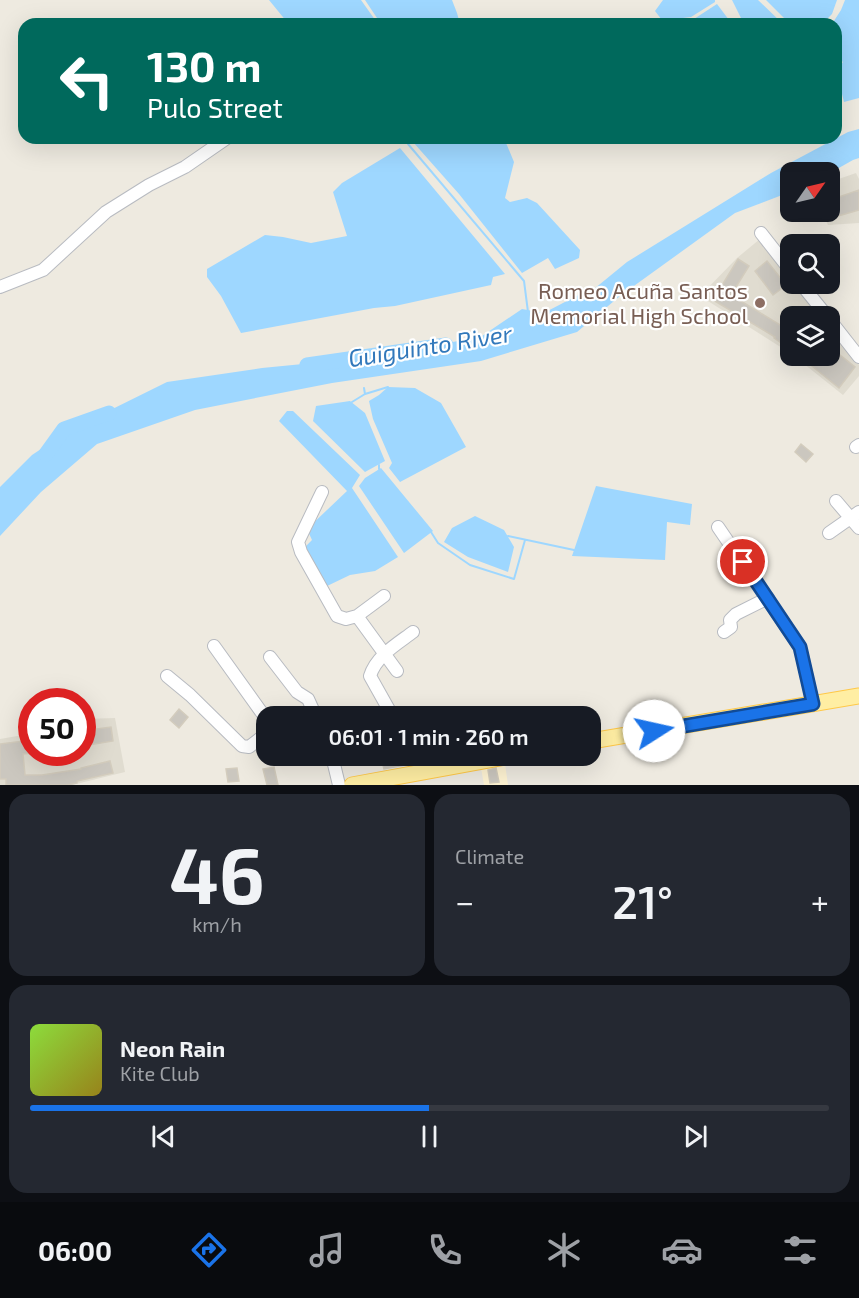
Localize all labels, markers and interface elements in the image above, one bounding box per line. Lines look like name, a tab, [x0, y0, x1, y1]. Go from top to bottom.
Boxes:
text: 130 m	[147, 40, 262, 90]
icon: left	[48, 42, 126, 120]
text: Pulo Street	[147, 91, 283, 123]
north arrow	[780, 162, 840, 222]
map controls	[780, 162, 840, 366]
button: search	[780, 234, 840, 294]
place label: Romeo Acuña Santos Memorial High School	[530, 277, 748, 328]
marker: Romeo Acuña Santos Memorial High School	[753, 296, 767, 310]
button: layers	[780, 306, 840, 366]
water label: Guiguinto River	[346, 318, 514, 372]
pin	[717, 536, 768, 587]
icon: arrive	[726, 545, 759, 578]
speed limit sign: 50	[18, 688, 96, 766]
position arrow	[622, 699, 686, 763]
text: 06:01 · 1 min · 260 m	[328, 723, 529, 749]
text: 46	[169, 826, 265, 920]
text: Climate	[455, 844, 524, 868]
text: 21°	[612, 874, 673, 928]
text: −	[455, 881, 474, 921]
text: +	[811, 881, 829, 921]
text: km/h	[192, 912, 242, 936]
text: Neon Rain	[120, 1035, 225, 1061]
text: Kite Club	[120, 1061, 200, 1085]
icon: previous	[147, 1120, 180, 1153]
icon: pause	[413, 1120, 446, 1153]
icon: next	[679, 1120, 712, 1153]
icon: directions	[188, 1229, 230, 1271]
icon: music	[306, 1229, 348, 1271]
icon: phone	[424, 1229, 466, 1271]
icon: climate	[543, 1229, 585, 1271]
icon: car	[661, 1229, 703, 1271]
icon: filters	[779, 1229, 821, 1271]
text: 06:00	[38, 1234, 112, 1266]

